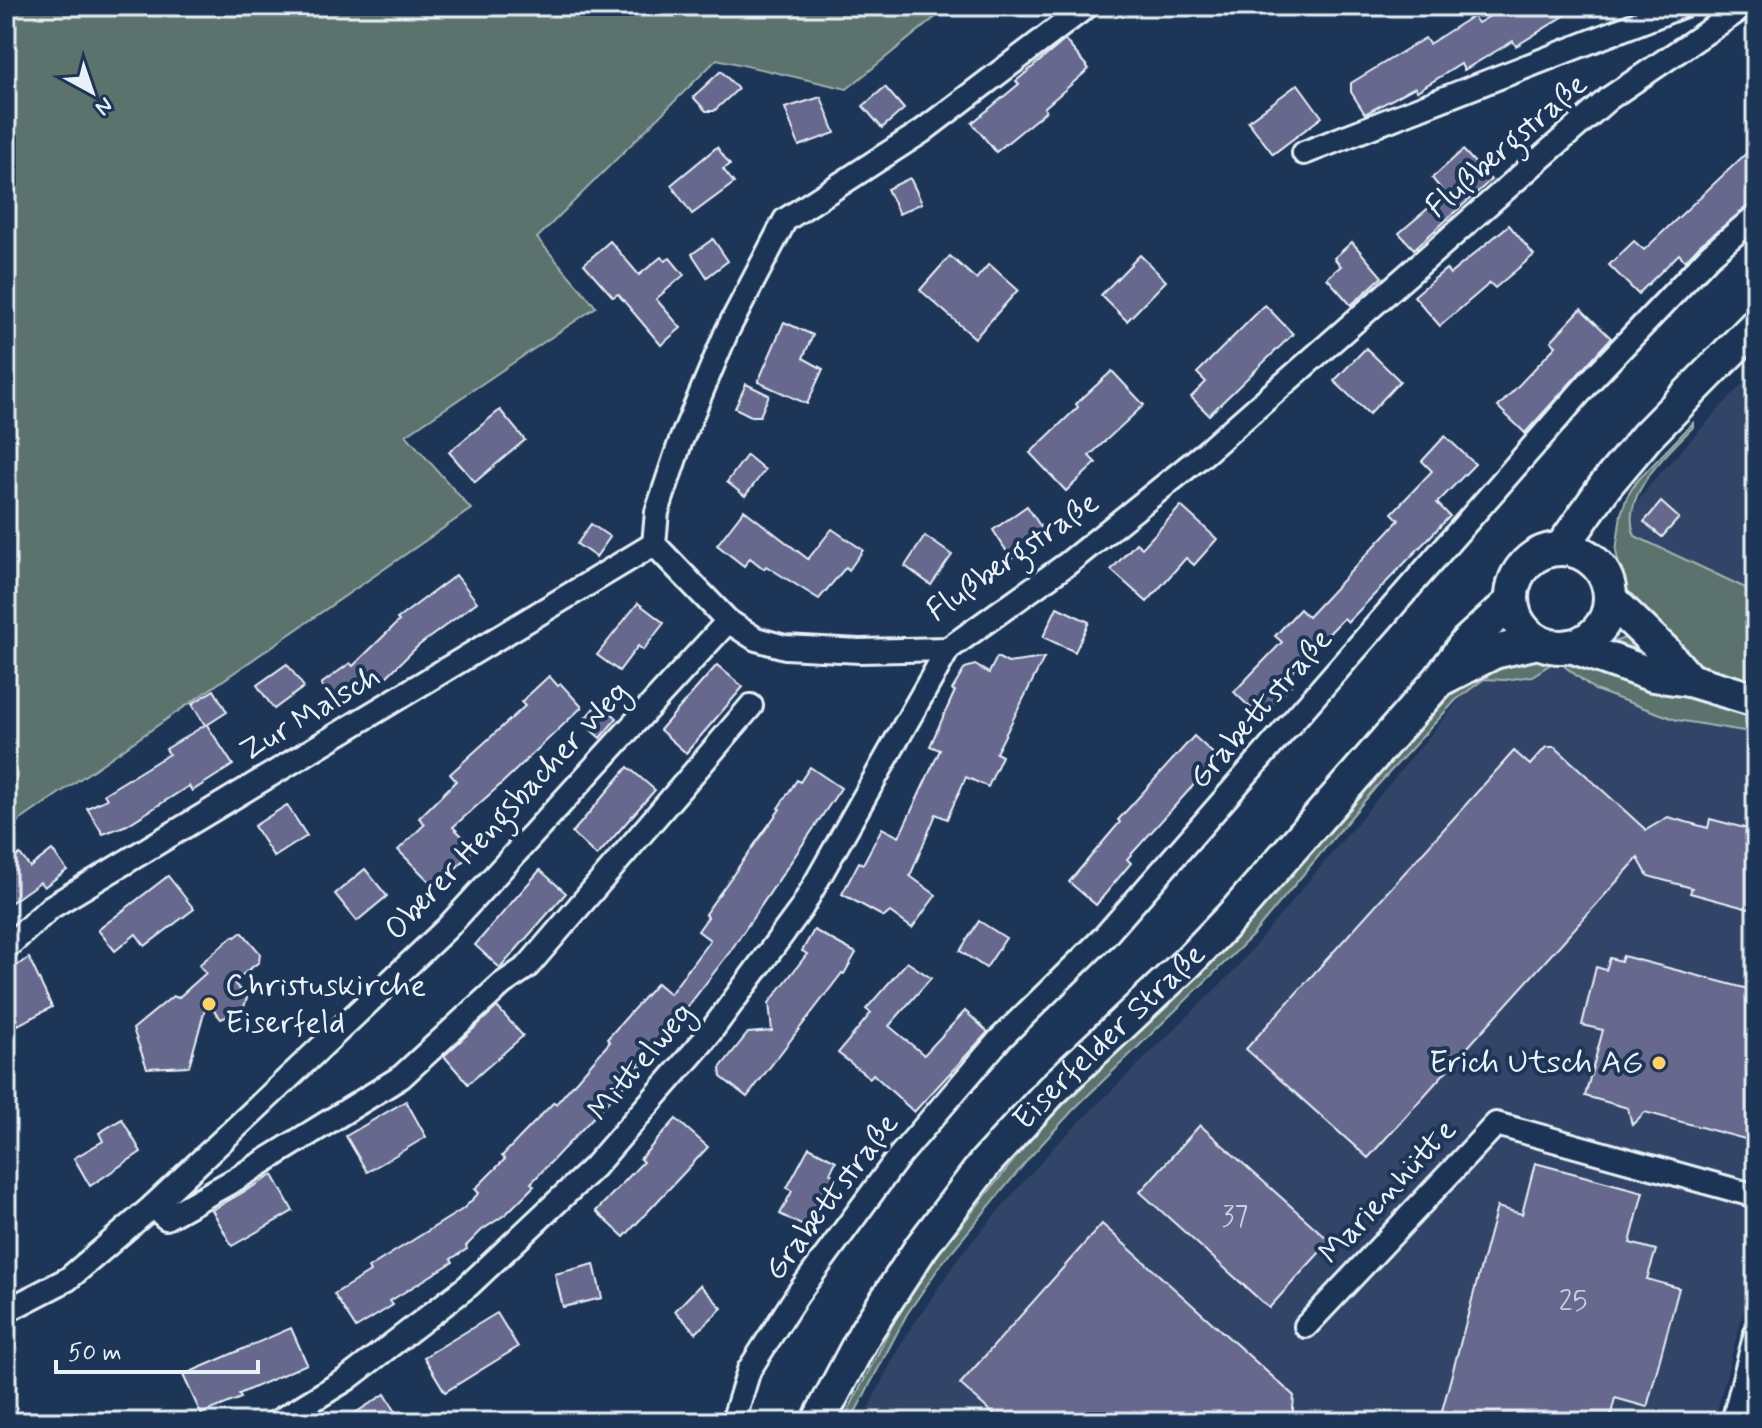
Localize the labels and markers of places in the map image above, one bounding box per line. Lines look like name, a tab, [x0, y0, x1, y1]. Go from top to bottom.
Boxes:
place label: Christuskirche Eiserfeld	[225, 965, 426, 1044]
marker: Christuskirche Eiserfeld	[200, 995, 218, 1013]
place label: Erich Utsch AG	[1429, 1042, 1643, 1084]
marker: Erich Utsch AG	[1650, 1054, 1668, 1072]

